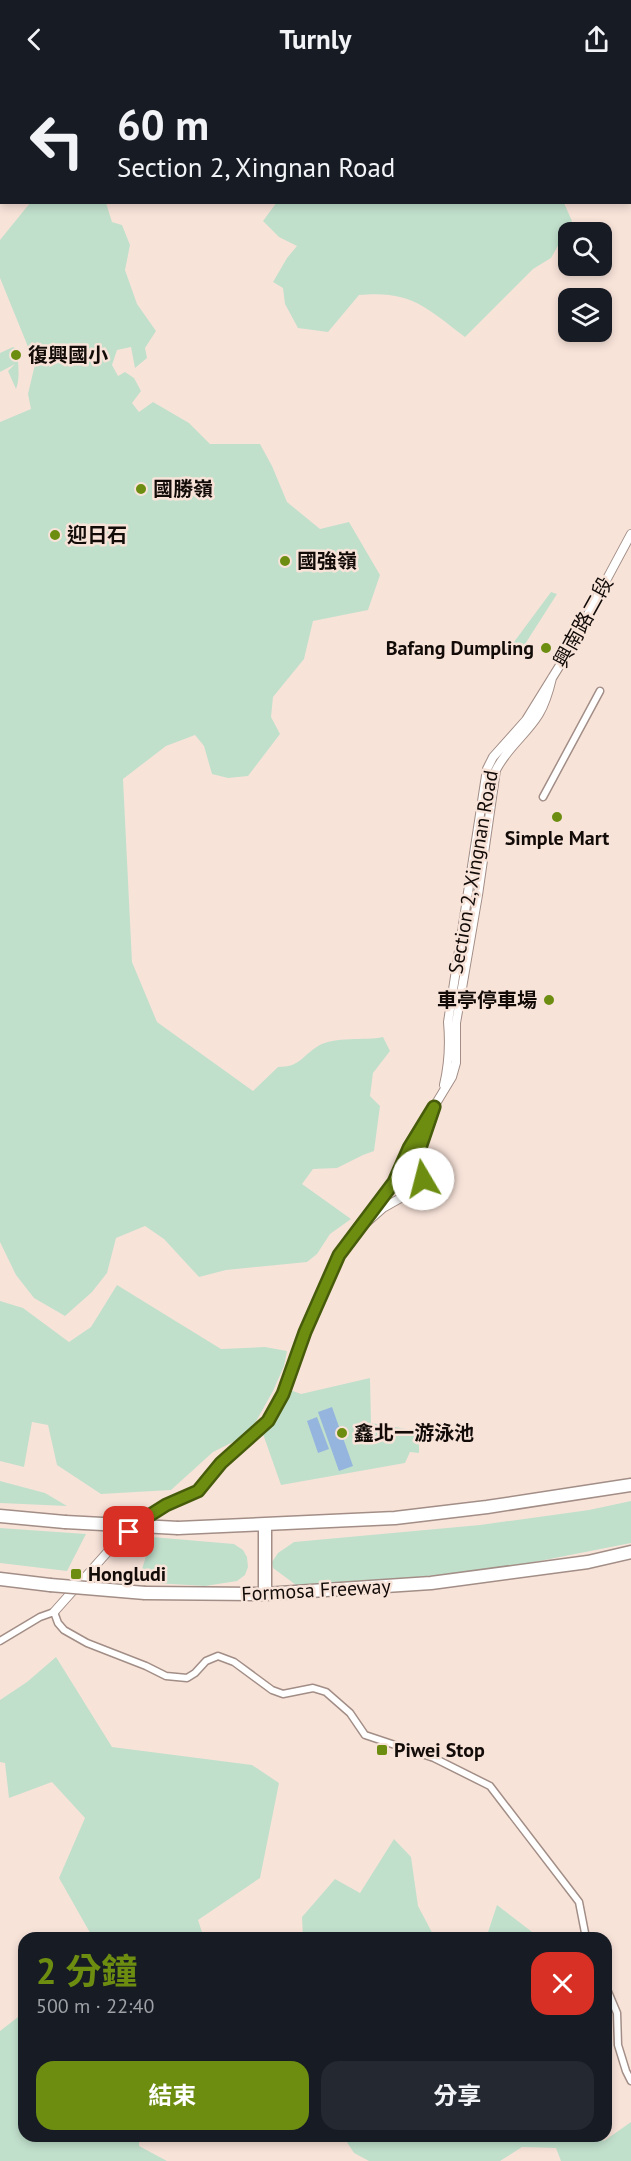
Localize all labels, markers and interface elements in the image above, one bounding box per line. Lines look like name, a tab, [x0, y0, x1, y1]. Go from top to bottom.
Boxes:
text: Turnly	[279, 22, 352, 56]
icon: back	[18, 23, 51, 56]
icon: share	[580, 23, 613, 56]
text: 60 m	[117, 97, 209, 152]
icon: left	[18, 102, 96, 180]
text: Section 2, Xingnan Road	[117, 150, 395, 184]
map controls	[558, 222, 612, 342]
button: search	[558, 222, 612, 276]
button: layers	[558, 288, 612, 342]
place label: 復興國小	[28, 342, 108, 368]
marker: 復興國小	[9, 348, 23, 362]
place label: 國勝嶺	[153, 476, 213, 502]
marker: 國勝嶺	[134, 482, 148, 496]
place label: 迎日石	[67, 522, 127, 548]
marker: 迎日石	[48, 528, 62, 542]
place label: 國強嶺	[297, 548, 357, 574]
marker: 國強嶺	[278, 554, 292, 568]
street label: 興南路二段	[547, 572, 619, 672]
place label: Bafang Dumpling	[386, 635, 534, 661]
marker: Bafang Dumpling	[539, 641, 553, 655]
street label: Section 2, Xingnan Road	[442, 768, 504, 976]
marker: Simple Mart	[550, 810, 564, 824]
place label: Simple Mart	[505, 825, 609, 851]
place label: 車亭停車場	[437, 987, 537, 1013]
marker: 車亭停車場	[542, 993, 556, 1007]
position arrow	[391, 1147, 455, 1211]
place label: 鑫北一游泳池	[354, 1420, 474, 1446]
marker: 鑫北一游泳池	[335, 1426, 349, 1440]
pin	[103, 1506, 154, 1557]
icon: arrive	[112, 1515, 145, 1548]
place label: Hongludi	[88, 1561, 166, 1587]
marker: Hongludi	[69, 1567, 83, 1581]
street label: Formosa Freeway	[241, 1573, 392, 1607]
place label: Piwei Stop	[394, 1737, 485, 1763]
marker: Piwei Stop	[375, 1743, 389, 1757]
text: 2 分鐘	[36, 1947, 138, 1994]
button: close	[531, 1952, 594, 2015]
text: 500 m · 22:40	[36, 1993, 154, 2019]
button: 結束	[36, 2061, 309, 2130]
button: 分享	[321, 2061, 594, 2130]

